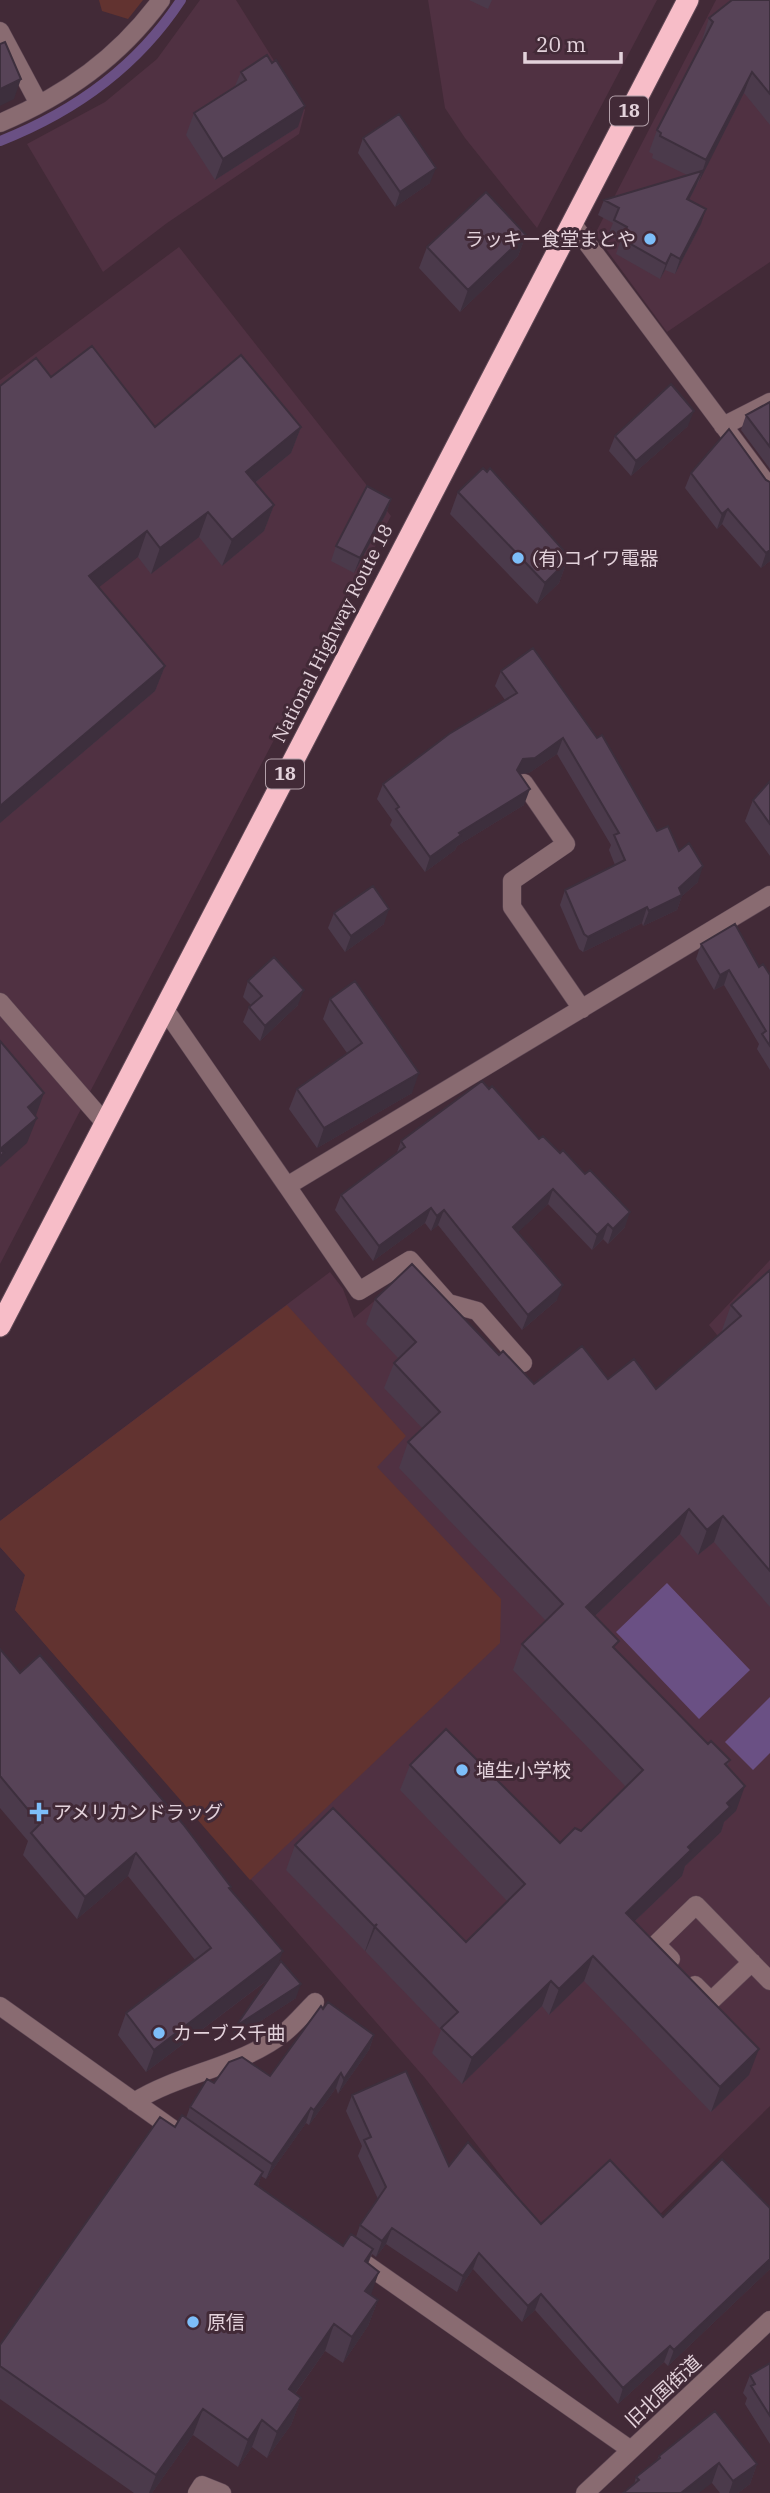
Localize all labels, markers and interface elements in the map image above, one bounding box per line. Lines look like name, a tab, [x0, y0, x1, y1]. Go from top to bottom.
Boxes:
scale bar	[525, 21, 621, 65]
text: 20 m	[536, 30, 586, 58]
road number: 18	[610, 96, 648, 126]
place label: ラッキー食堂まとや	[465, 227, 636, 251]
marker: ラッキー食堂まとや	[642, 231, 658, 247]
street label: National Highway Route 18	[266, 520, 398, 746]
place label: (有)コイワ電器	[532, 546, 659, 570]
marker: (有)コイワ電器	[510, 550, 526, 566]
road number: 18	[266, 760, 304, 788]
place label: 埴生小学校	[476, 1758, 571, 1782]
marker: 埴生小学校	[454, 1762, 470, 1778]
place label: アメリカンドラッグ	[53, 1800, 223, 1824]
marker: アメリカンドラッグ	[31, 1804, 47, 1820]
place label: カーブス千曲	[173, 2021, 286, 2045]
marker: カーブス千曲	[151, 2025, 167, 2041]
place label: 原信	[207, 2310, 245, 2334]
marker: 原信	[185, 2314, 201, 2330]
street label: 旧北国街道	[620, 2350, 706, 2432]

